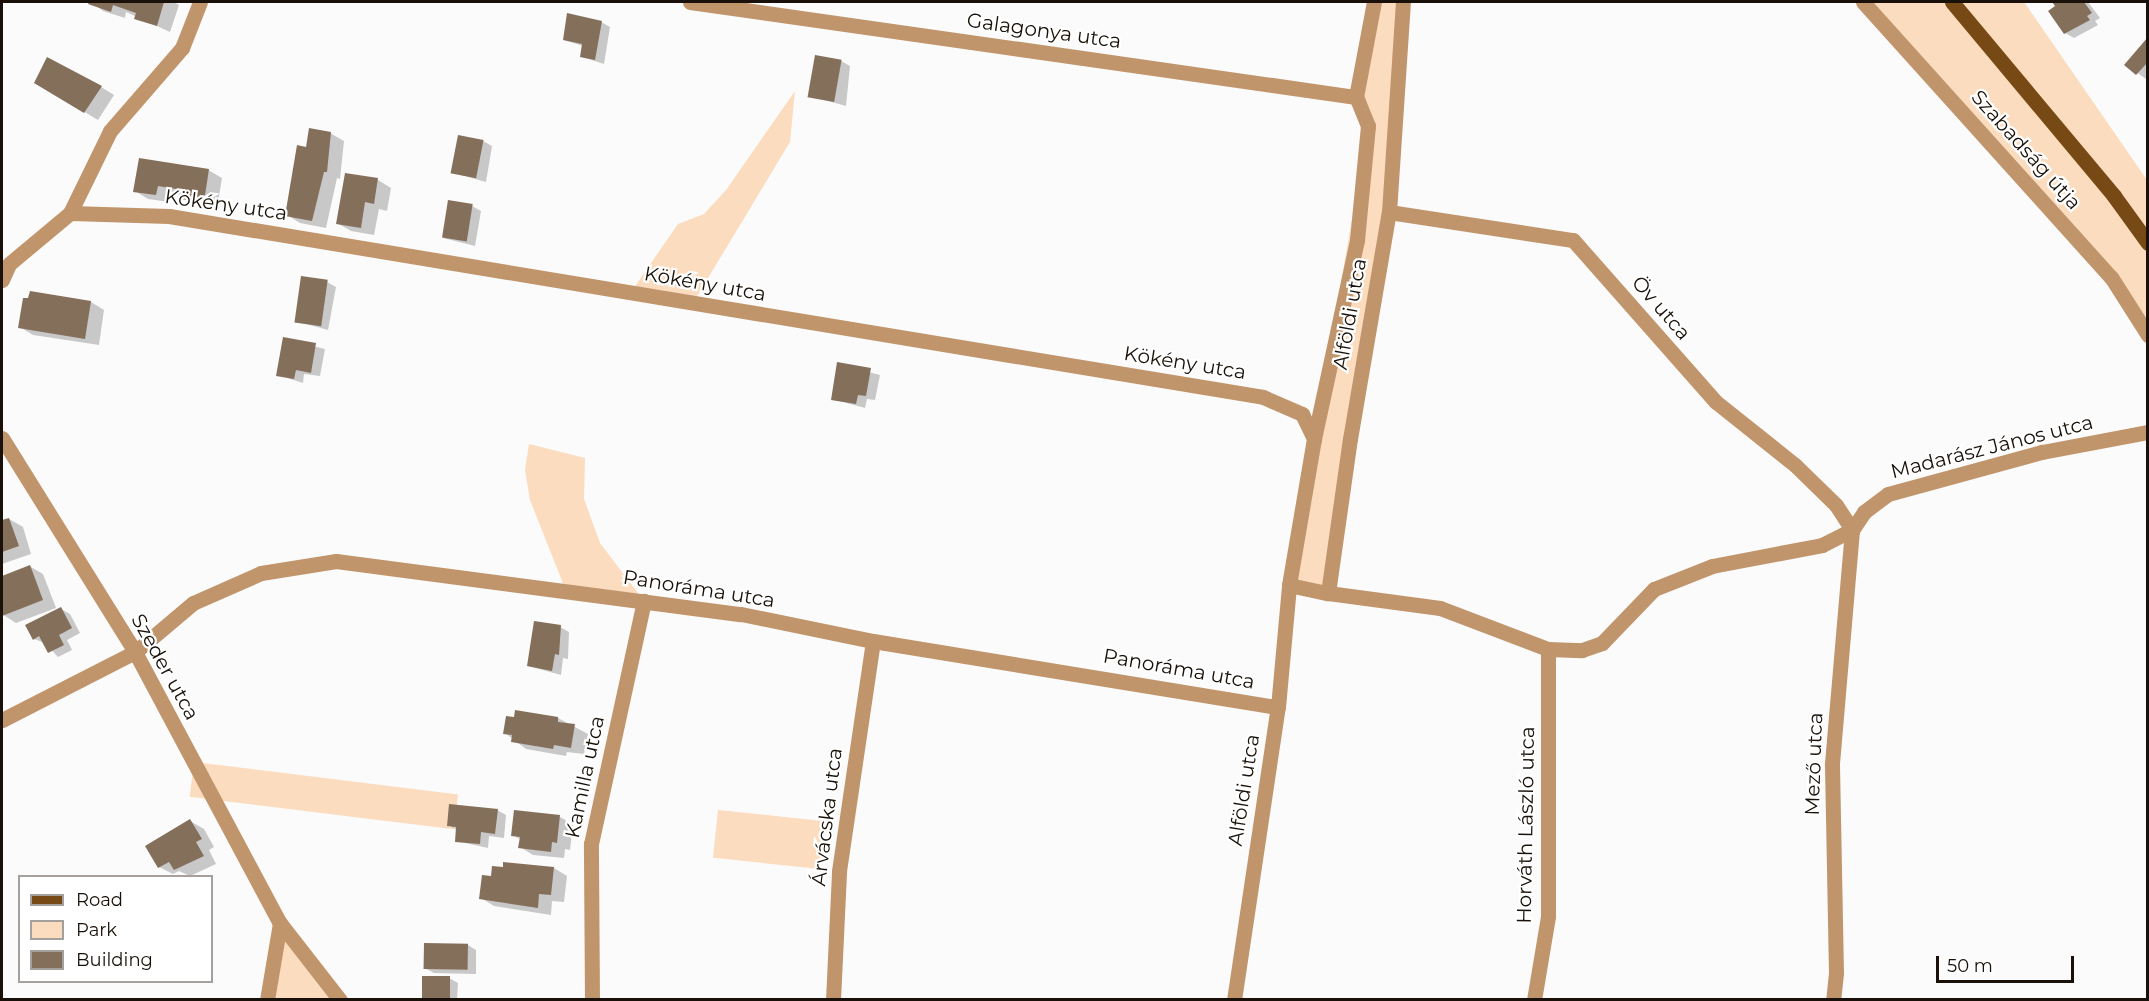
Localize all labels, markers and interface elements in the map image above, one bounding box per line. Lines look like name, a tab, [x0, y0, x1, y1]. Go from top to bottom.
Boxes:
street label: Galagonya utca	[965, 8, 1123, 54]
street label: Szabadság útja	[1966, 85, 2086, 215]
street label: Kökény utca	[163, 185, 289, 225]
street label: Alföldi utca	[1328, 256, 1372, 372]
street label: Kökény utca	[642, 261, 768, 307]
street label: Öv utca	[1627, 271, 1695, 345]
street label: Kökény utca	[1122, 341, 1248, 385]
street label: Madarász János utca	[1888, 410, 2096, 484]
street label: Panoráma utca	[621, 565, 777, 613]
street label: Szeder utca	[126, 610, 204, 724]
street label: Panoráma utca	[1101, 644, 1257, 694]
street label: Mező utca	[1800, 712, 1828, 816]
street label: Kamilla utca	[560, 714, 610, 840]
street label: Horváth László utca	[1512, 726, 1540, 924]
street label: Alföldi utca	[1223, 732, 1265, 848]
street label: Árvácska utca	[807, 747, 847, 887]
legend	[18, 875, 213, 983]
text: Road	[76, 889, 123, 911]
text: Park	[76, 919, 117, 941]
scale bar	[1939, 944, 2077, 982]
text: Building	[76, 949, 153, 971]
text: 50 m	[1947, 955, 1993, 977]

